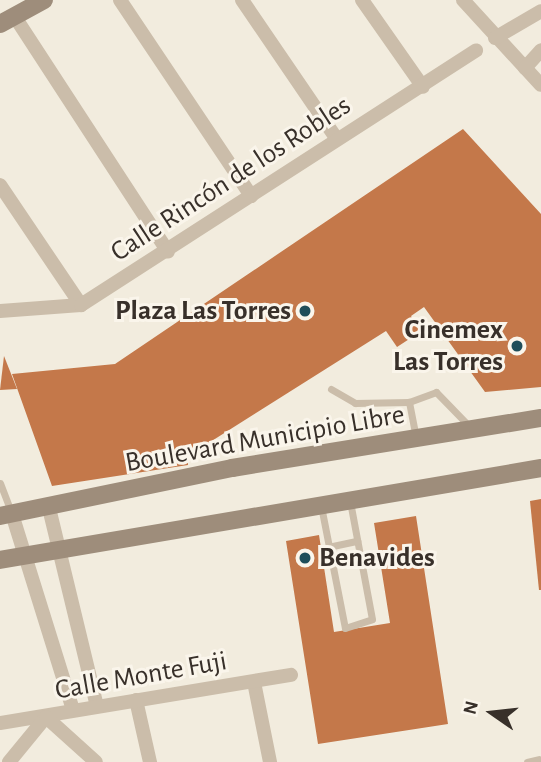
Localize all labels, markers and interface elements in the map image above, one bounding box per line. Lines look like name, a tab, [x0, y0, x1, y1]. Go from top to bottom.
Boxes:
street label: Calle Rincón de los Robles	[105, 89, 357, 269]
place label: Plaza Las Torres	[115, 294, 291, 328]
marker: Plaza Las Torres	[297, 303, 313, 319]
place label: Cinemex Las Torres	[393, 313, 503, 379]
marker: Cinemex Las Torres	[509, 338, 525, 354]
street label: Boulevard Municipio Libre	[123, 398, 407, 480]
place label: Benavides	[319, 541, 435, 575]
marker: Benavides	[297, 550, 313, 566]
street label: Calle Monte Fuji	[53, 644, 229, 708]
north arrow	[457, 678, 527, 748]
text: N	[460, 699, 482, 717]

